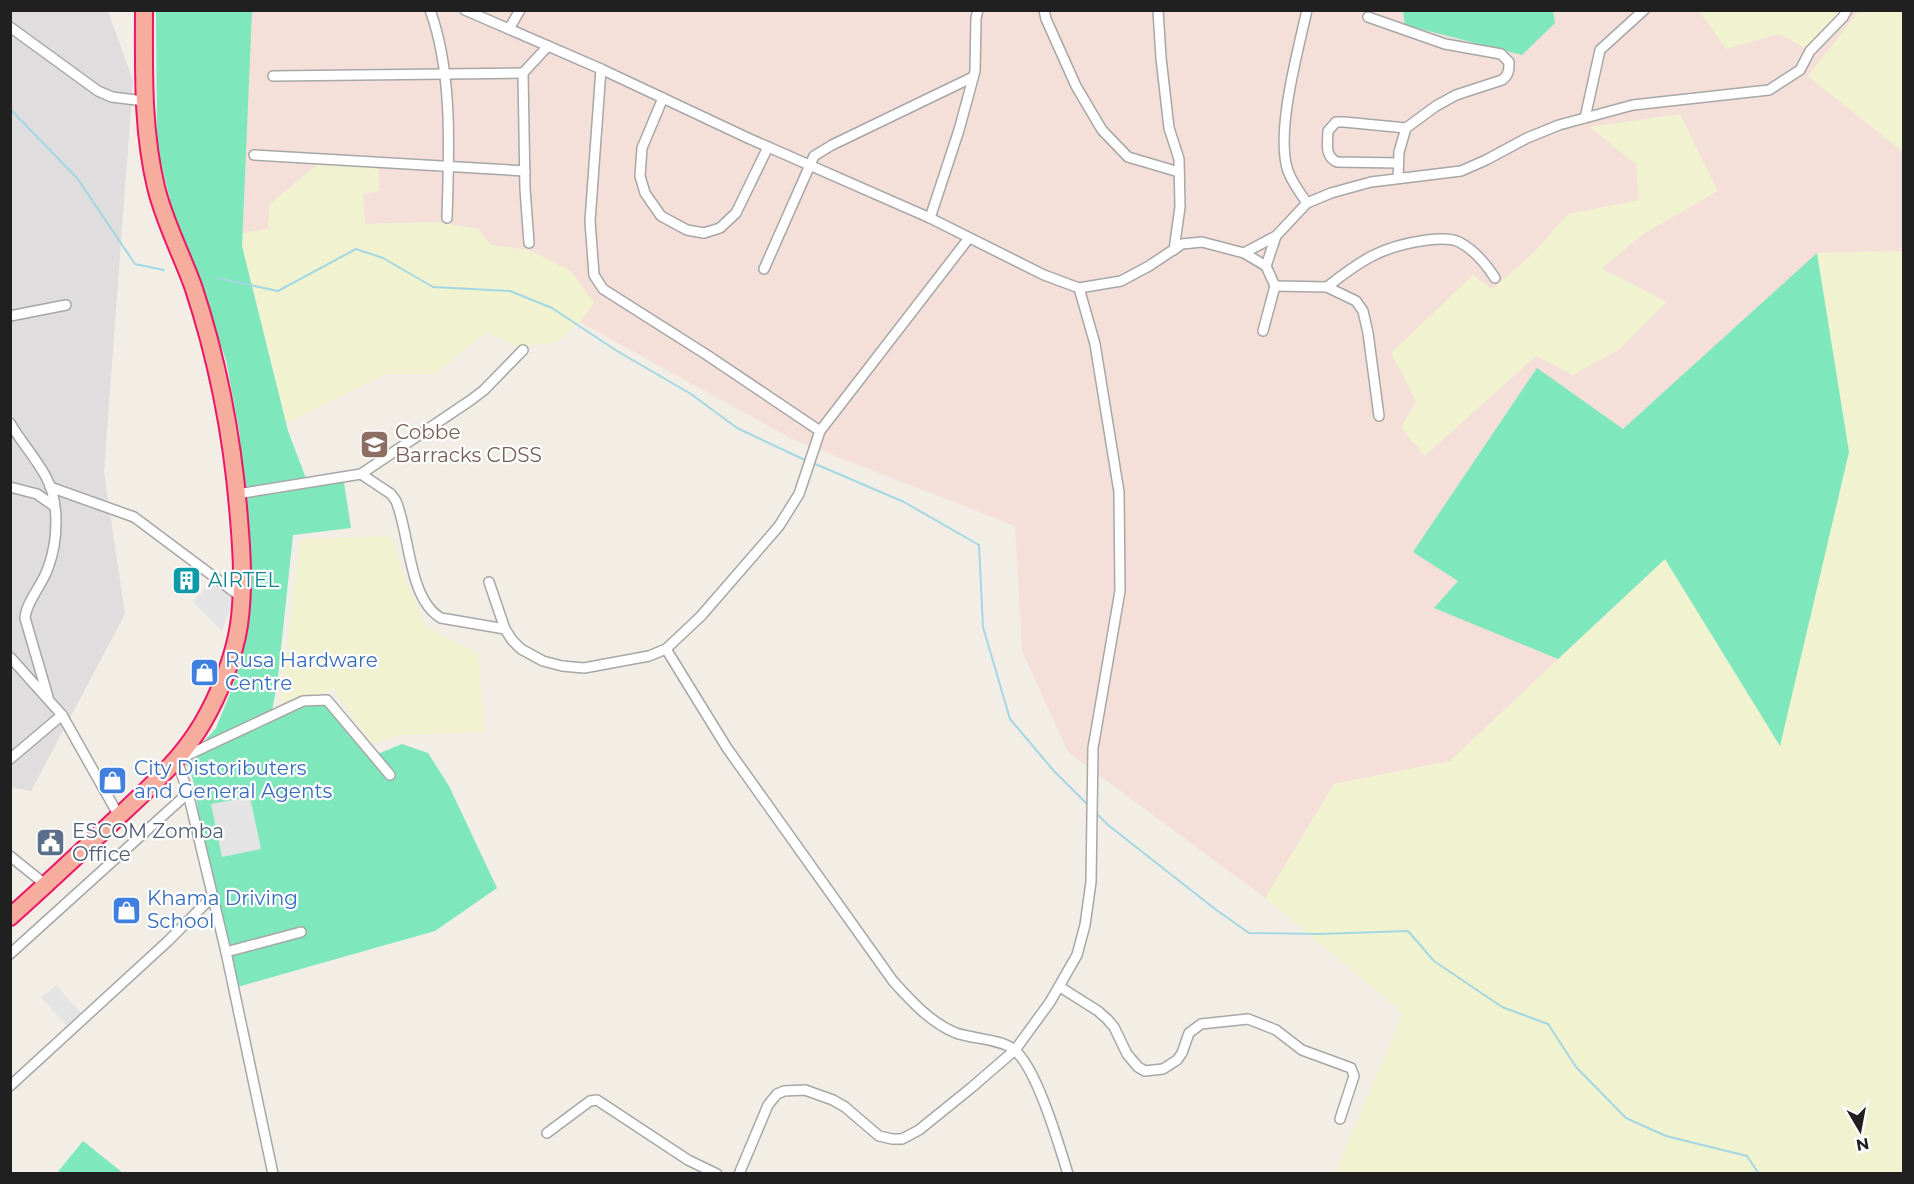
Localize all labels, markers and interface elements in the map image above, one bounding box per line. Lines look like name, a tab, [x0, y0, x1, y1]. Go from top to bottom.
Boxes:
place label: Cobbe Barracks CDSS	[395, 420, 542, 467]
school or university icon: Cobbe Barracks CDSS	[358, 428, 390, 460]
building icon: AIRTEL	[171, 564, 203, 596]
place label: AIRTEL	[208, 568, 279, 592]
place label: Rusa Hardware Centre	[225, 648, 378, 695]
shop icon: Rusa Hardware Centre	[188, 656, 220, 688]
place label: City Distoributers and General Agents	[134, 756, 333, 803]
shop icon: City Distoributers and General Agents	[97, 764, 129, 796]
place label: ESCOM Zomba Office	[72, 819, 224, 866]
public building icon: ESCOM Zomba Office	[35, 826, 67, 858]
place label: Khama Driving School	[147, 886, 298, 933]
shop icon: Khama Driving School	[110, 894, 142, 926]
north arrow	[1830, 1100, 1890, 1160]
text: N	[1854, 1134, 1871, 1155]

